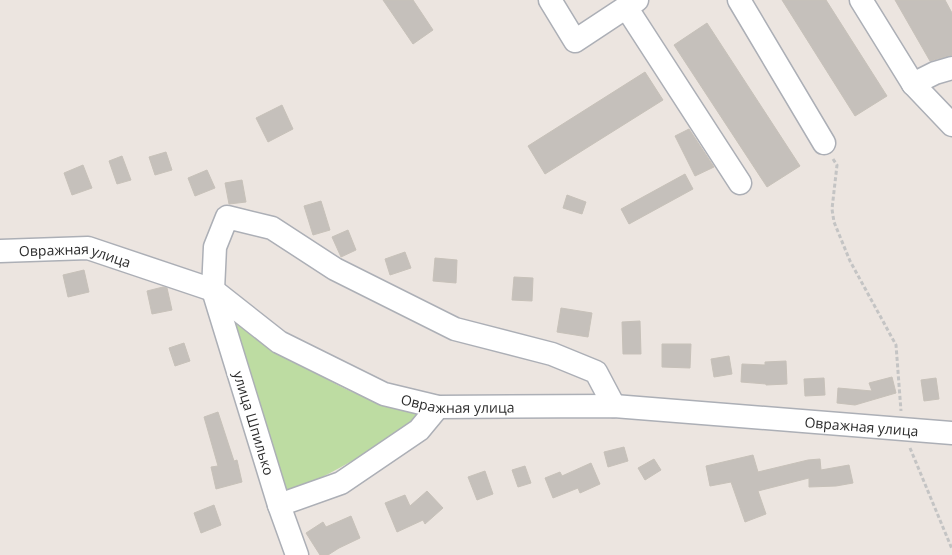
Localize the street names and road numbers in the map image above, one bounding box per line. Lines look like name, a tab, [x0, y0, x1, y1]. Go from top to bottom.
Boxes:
street label: Овражная улица	[19, 238, 134, 271]
street label: улица Шпилько	[229, 369, 279, 477]
street label: Овражная улица	[399, 389, 514, 417]
street label: Овражная улица	[804, 412, 919, 440]

